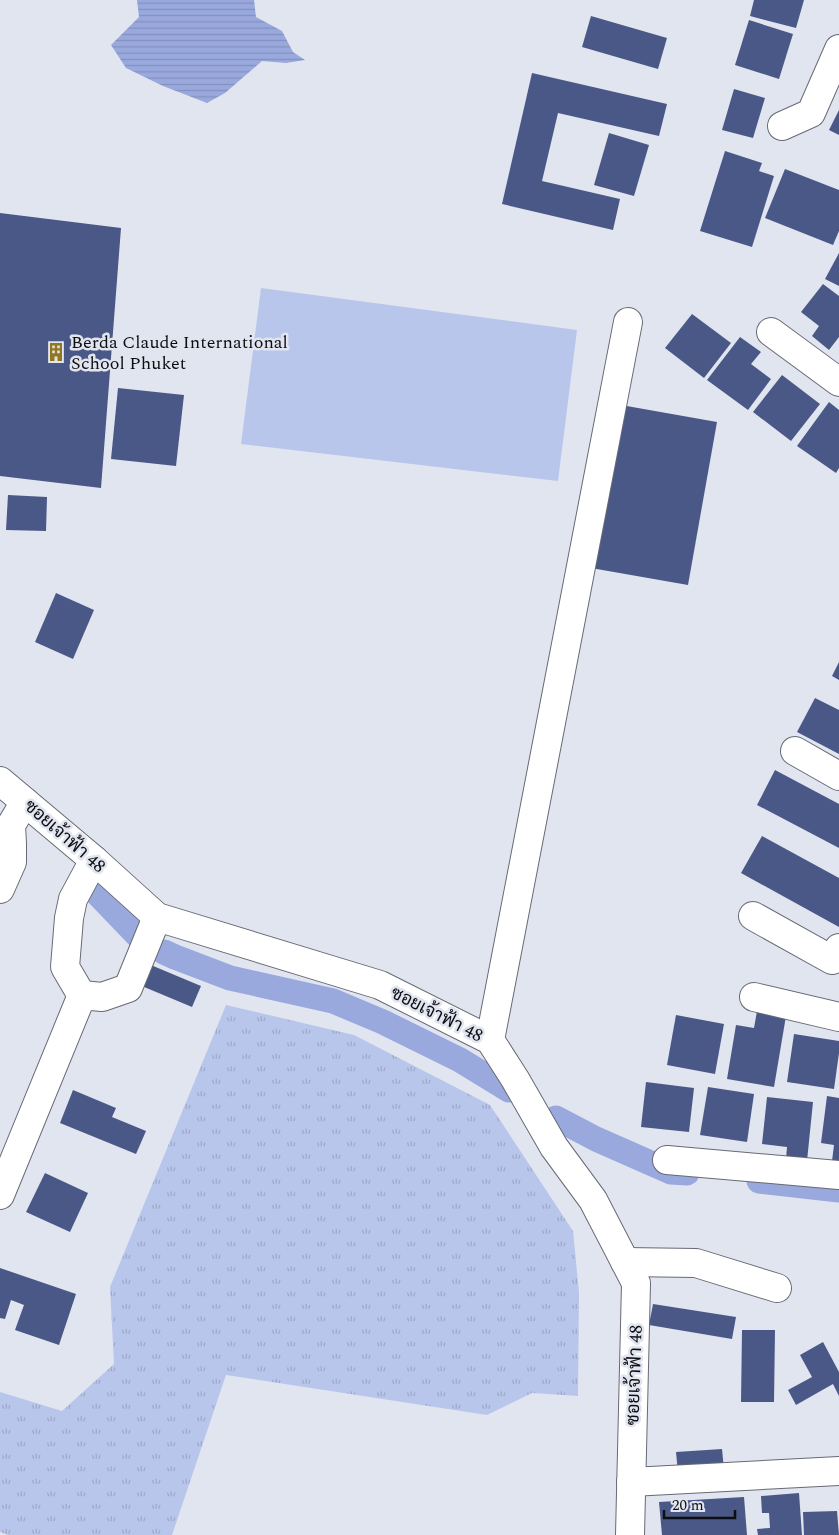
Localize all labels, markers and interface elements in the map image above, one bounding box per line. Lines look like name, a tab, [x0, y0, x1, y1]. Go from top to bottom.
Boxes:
place label: Berda Claude International School Phuket	[71, 329, 288, 377]
building icon: Berda Claude International School Phuket	[45, 341, 67, 363]
street label: ซอยเจ้าฟ้า 48	[18, 793, 111, 880]
street label: ซอยเจ้าฟ้า 48	[386, 980, 488, 1049]
street label: ซอยเจ้าฟ้า 48	[619, 1324, 650, 1426]
scale bar	[664, 1488, 735, 1520]
text: 20 m	[672, 1494, 704, 1517]

